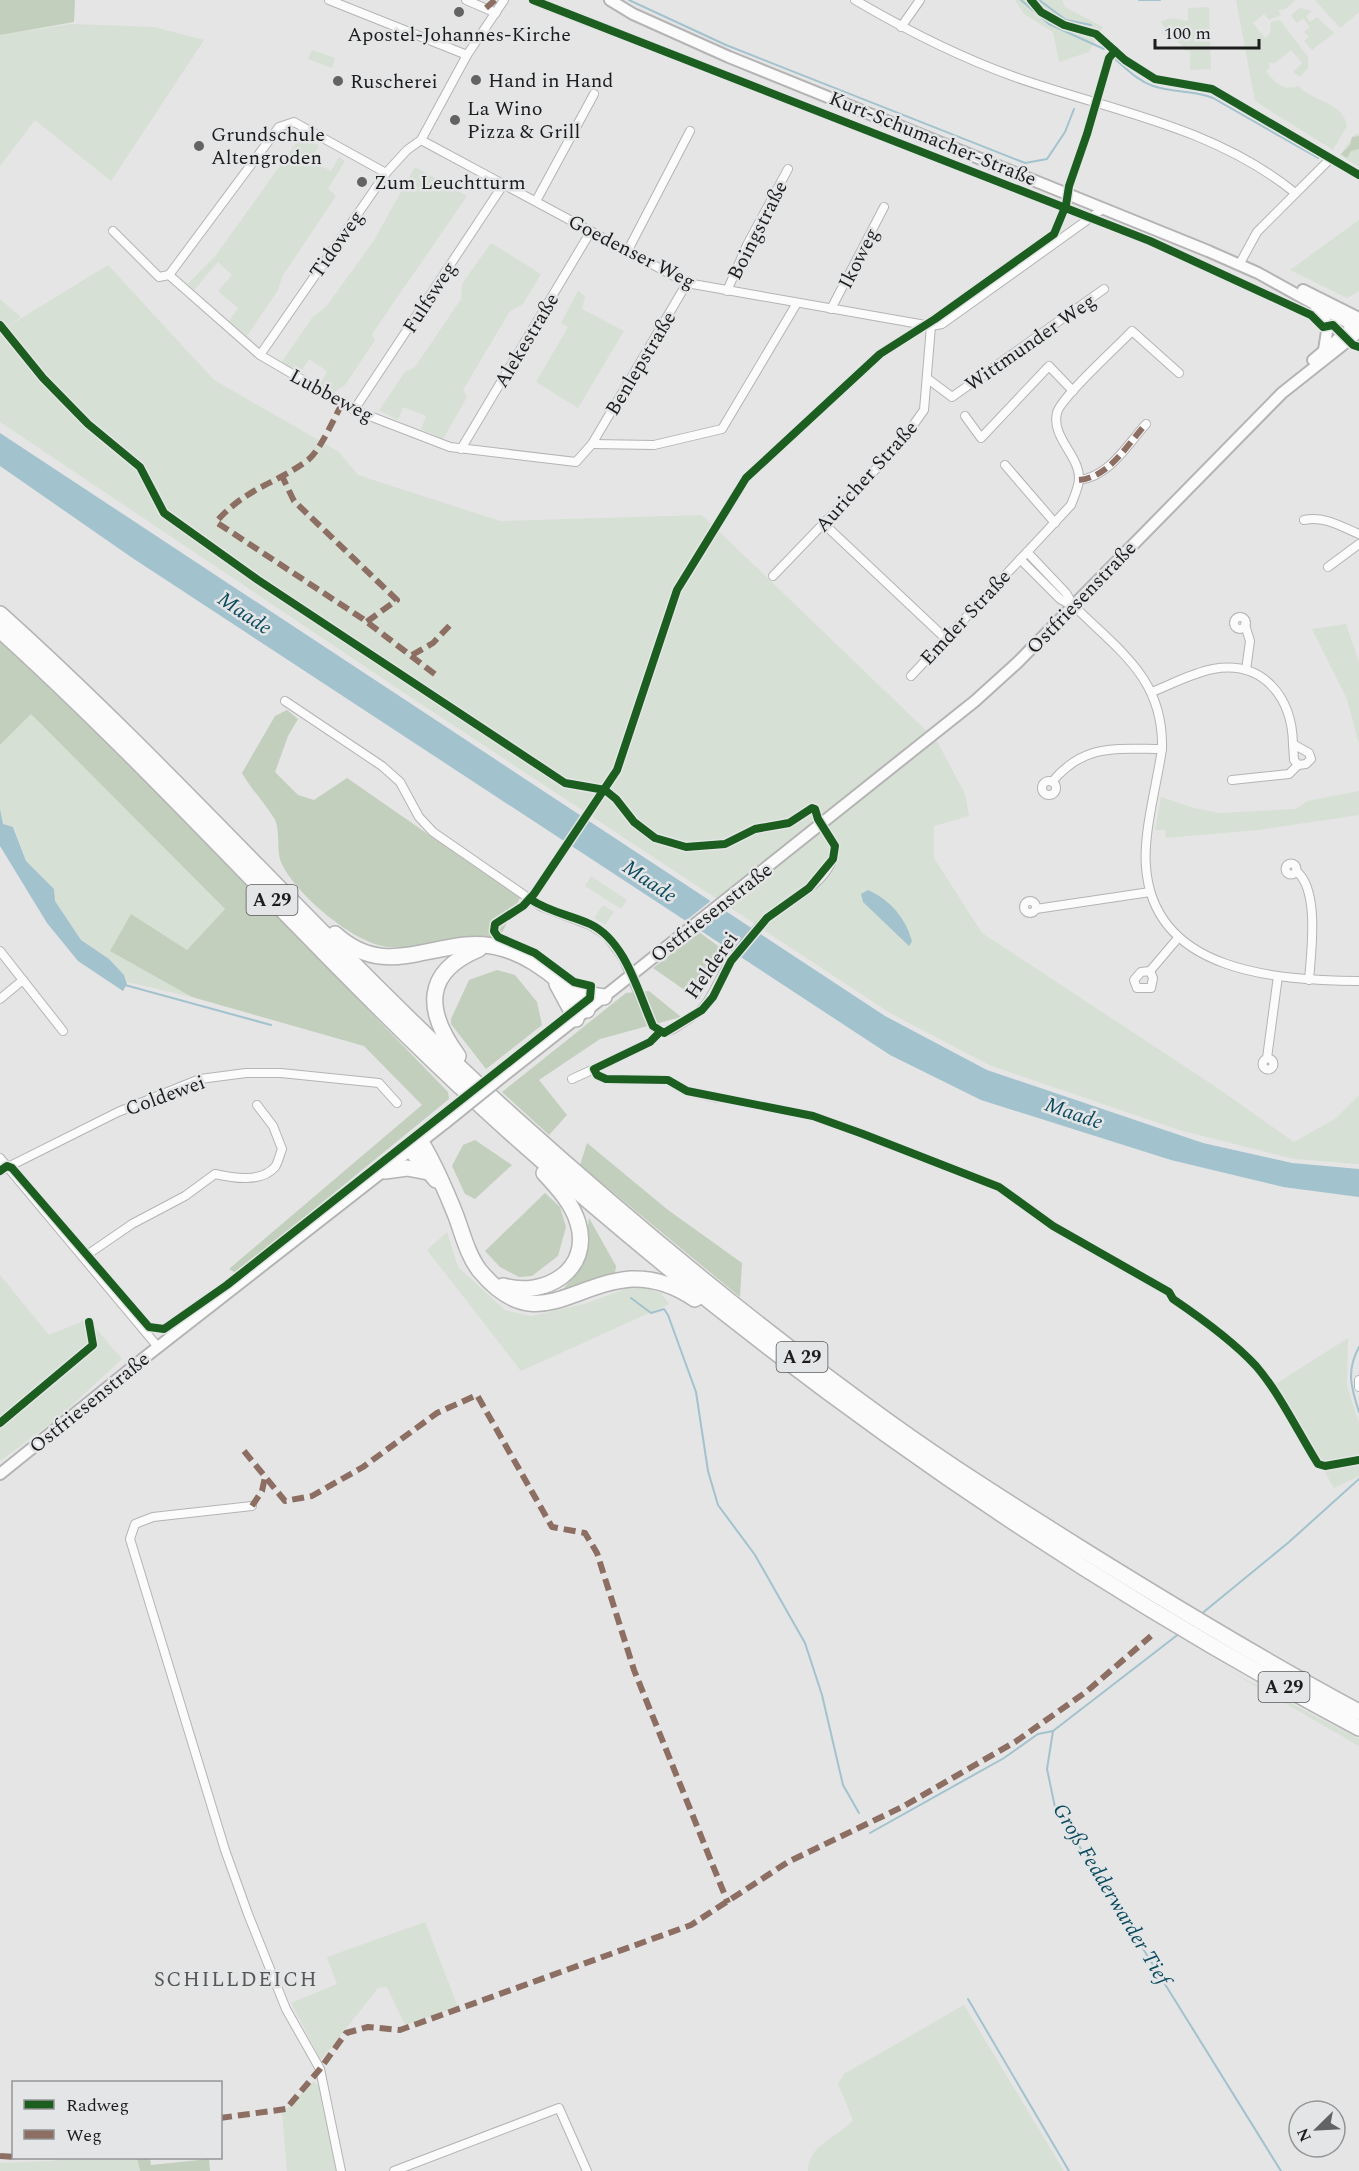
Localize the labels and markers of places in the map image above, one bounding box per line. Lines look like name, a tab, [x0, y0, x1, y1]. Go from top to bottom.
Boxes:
marker: Apostel-Johannes-Kirche	[452, 5, 466, 19]
place label: Apostel-Johannes-Kirche	[347, 20, 571, 50]
place label: Hand in Hand	[488, 66, 614, 96]
place label: Ruscherei	[350, 67, 438, 97]
marker: Hand in Hand	[469, 73, 483, 87]
marker: Ruscherei	[331, 74, 345, 88]
place label: La Wino Pizza & Grill	[467, 94, 580, 147]
marker: La Wino Pizza & Grill	[448, 113, 462, 127]
place label: Grundschule Altengroden	[211, 120, 325, 173]
marker: Grundschule Altengroden	[192, 139, 206, 153]
place label: Zum Leuchtturm	[374, 168, 526, 198]
marker: Zum Leuchtturm	[355, 175, 369, 189]

